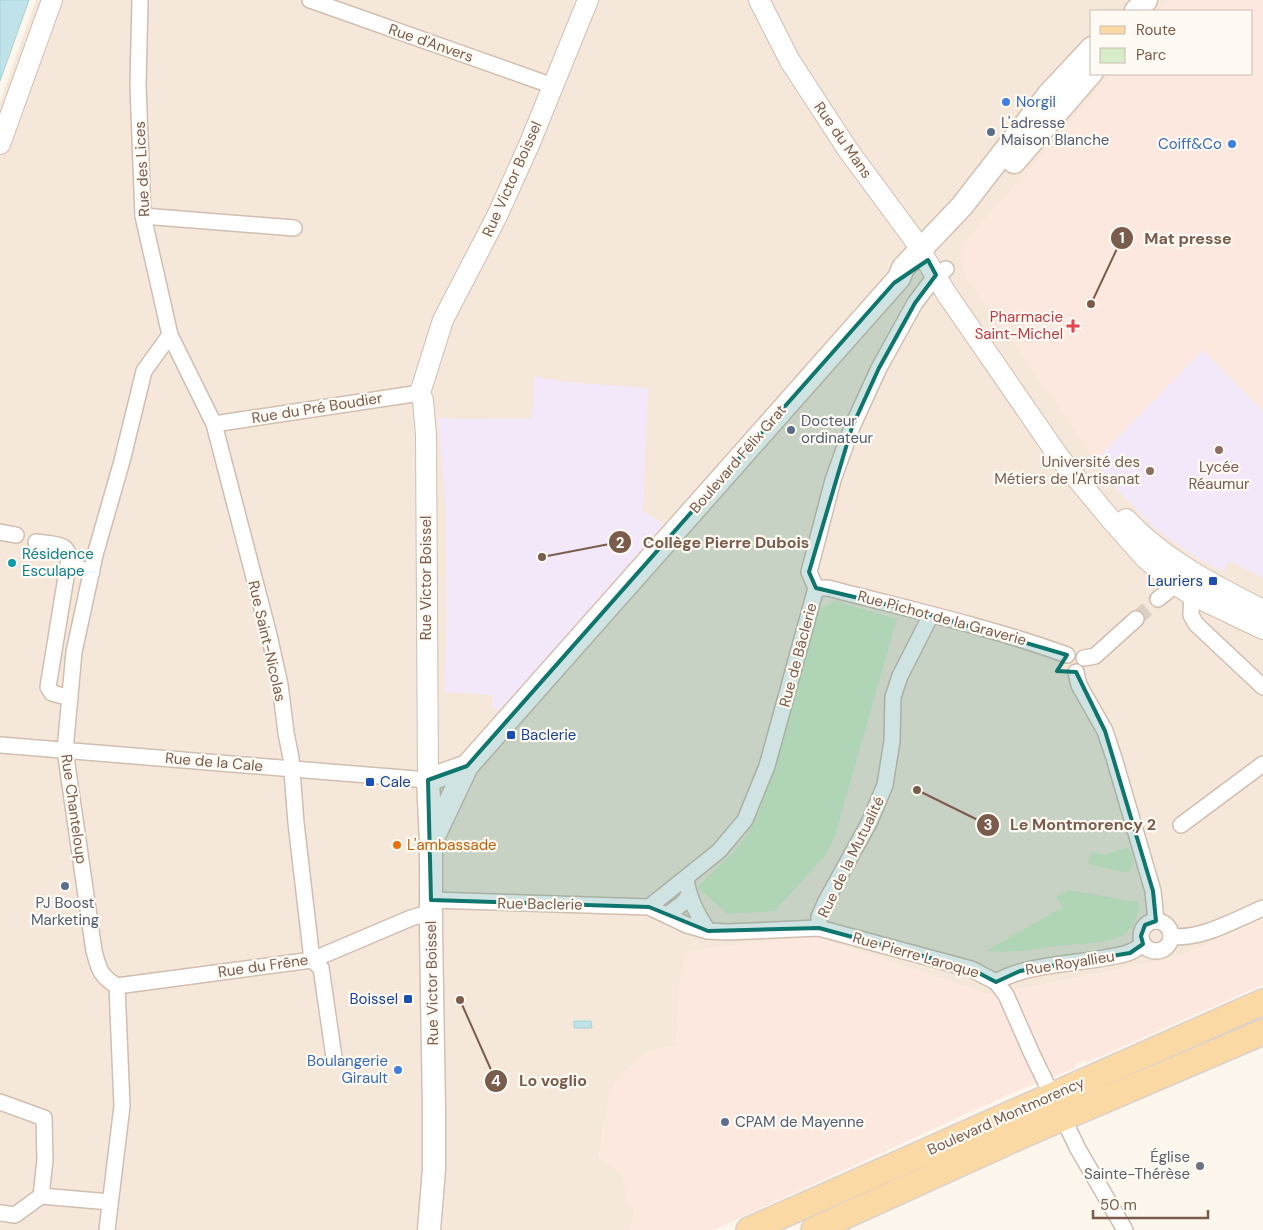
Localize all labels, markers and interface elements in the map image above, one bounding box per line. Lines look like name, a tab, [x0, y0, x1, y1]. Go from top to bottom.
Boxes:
legend	[1090, 10, 1253, 75]
street label: Rue d'Anvers	[386, 19, 476, 67]
text: Route	[1136, 20, 1176, 40]
text: Parc	[1136, 45, 1166, 65]
place label: Norgil	[1016, 92, 1056, 112]
marker: Norgil	[1000, 96, 1012, 108]
street label: Rue du Mans	[809, 98, 877, 182]
place label: L'adresse Maison Blanche	[1001, 113, 1109, 150]
street label: Rue Victor Boissel	[478, 118, 546, 240]
street label: Rue des Lices	[130, 121, 154, 217]
marker: L'adresse Maison Blanche	[985, 126, 997, 138]
place label: Coiff&Co	[1158, 134, 1222, 154]
marker: Coiff&Co	[1226, 138, 1238, 150]
callout: Mat presse	[1109, 223, 1242, 254]
text: 1	[1119, 228, 1125, 248]
text: Mat presse	[1144, 228, 1232, 249]
place label: Pharmacie Saint-Michel	[975, 307, 1063, 344]
marker: Pharmacie Saint-Michel	[1067, 320, 1079, 332]
street label: Rue du Pré Boudier	[250, 388, 384, 428]
street label: Boulevard Félix Grat	[685, 400, 791, 518]
place label: Docteur ordinateur	[801, 411, 874, 448]
marker: Docteur ordinateur	[785, 424, 797, 436]
marker: Lycée Réaumur	[1213, 444, 1225, 456]
place label: Université des Métiers de l'Artisanat	[994, 452, 1140, 489]
place label: Lycée Réaumur	[1188, 457, 1250, 494]
marker: Université des Métiers de l'Artisanat	[1144, 465, 1156, 477]
street label: Rue Victor Boissel	[416, 516, 436, 640]
callout: Collège Pierre Dubois	[607, 527, 819, 558]
text: Collège Pierre Dubois	[643, 532, 809, 553]
text: 2	[616, 533, 625, 553]
place label: Résidence Esculape	[22, 544, 94, 581]
marker: Résidence Esculape	[6, 557, 18, 569]
place label: Lauriers	[1148, 571, 1203, 591]
marker: Lauriers	[1207, 575, 1219, 587]
street label: Rue Saint-Nicolas	[243, 579, 291, 703]
street label: Rue Pichot de la Graverie	[855, 586, 1029, 650]
street label: Rue de Bâclerie	[774, 601, 822, 709]
place label: Baclerie	[521, 725, 576, 745]
marker: Baclerie	[505, 729, 517, 741]
street label: Rue de la Cale	[164, 748, 264, 776]
street label: Rue Chanteloup	[56, 753, 92, 865]
place label: Cale	[380, 772, 411, 792]
marker: Cale	[364, 776, 376, 788]
street label: Rue de la Mutualité	[813, 793, 889, 921]
callout: Le Montmorency 2	[975, 809, 1166, 840]
text: Le Montmorency 2	[1010, 814, 1156, 835]
text: 3	[983, 815, 993, 835]
place label: L'ambassade	[407, 835, 497, 855]
marker: L'ambassade	[391, 839, 403, 851]
marker: PJ Boost Marketing	[59, 880, 71, 892]
place label: PJ Boost Marketing	[31, 893, 99, 930]
street label: Rue Baclerie	[497, 893, 583, 915]
street label: Rue Victor Boissel	[421, 921, 443, 1045]
street label: Rue Pierre Laroque	[850, 927, 982, 983]
street label: Rue Royallieu	[1024, 946, 1116, 980]
street label: Rue du Frêne	[217, 950, 309, 982]
place label: Boissel	[350, 989, 398, 1009]
marker: Boissel	[402, 993, 414, 1005]
place label: Boulangerie Girault	[307, 1051, 388, 1088]
marker: Boulangerie Girault	[392, 1064, 404, 1076]
callout: Lo voglio	[484, 1065, 597, 1096]
text: Lo voglio	[519, 1070, 587, 1091]
text: 4	[491, 1071, 501, 1091]
street label: Boulevard Montmorency	[924, 1072, 1088, 1160]
place label: CPAM de Mayenne	[735, 1112, 864, 1132]
marker: CPAM de Mayenne	[719, 1116, 731, 1128]
place label: Église Sainte-Thérèse	[1084, 1147, 1190, 1184]
marker: Église Sainte-Thérèse	[1194, 1160, 1206, 1172]
scale bar	[1093, 1188, 1208, 1220]
text: 50 m	[1100, 1195, 1137, 1215]

